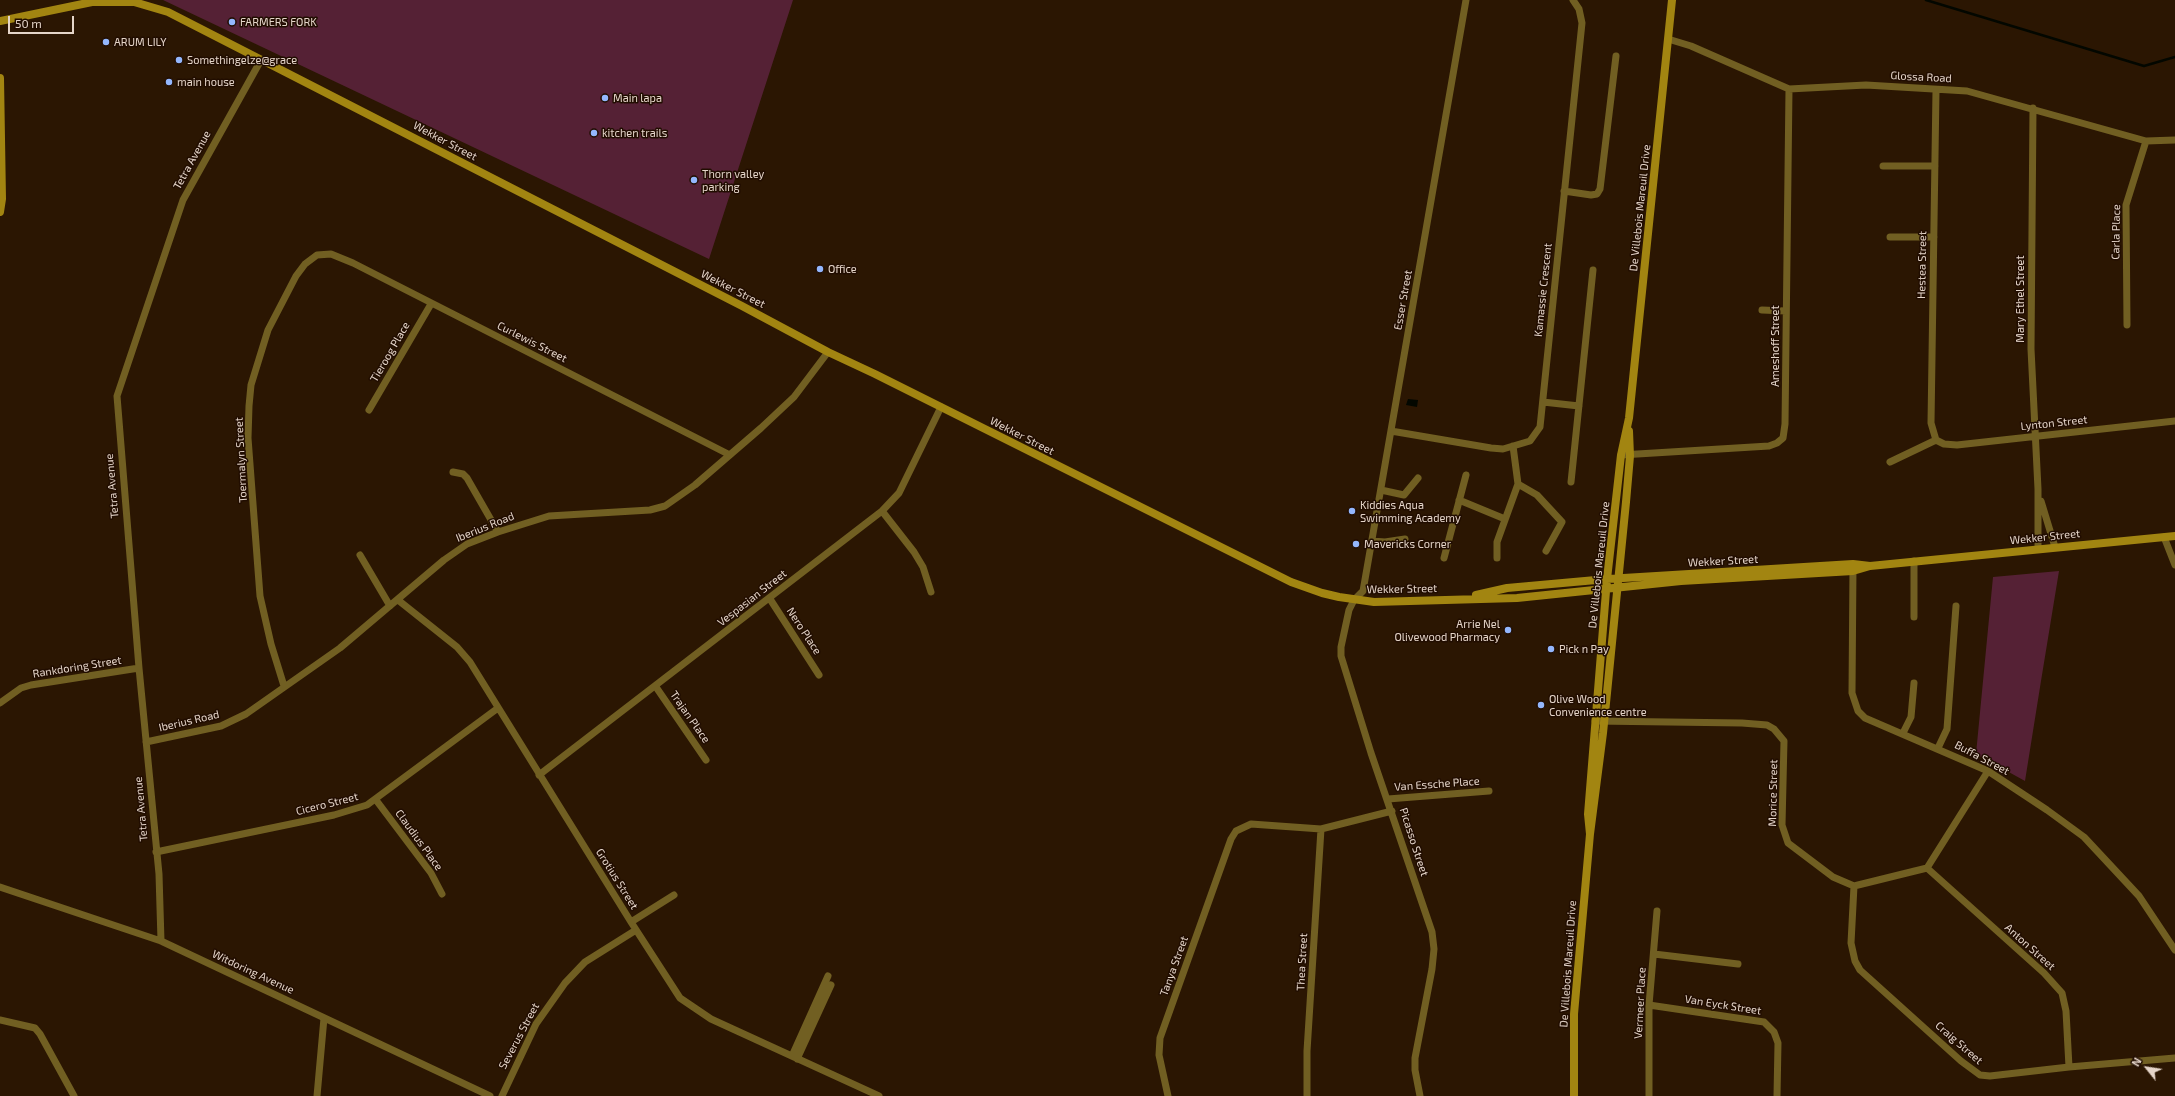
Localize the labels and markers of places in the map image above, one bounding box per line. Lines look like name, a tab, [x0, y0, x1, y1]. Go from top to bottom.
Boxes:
place label: FARMERS FORK	[240, 15, 317, 29]
marker: FARMERS FORK	[227, 17, 237, 27]
place label: ARUM LILY	[114, 35, 167, 49]
marker: ARUM LILY	[101, 37, 111, 47]
place label: Somethingelze@grace	[187, 53, 297, 67]
marker: Somethingelze@grace	[174, 55, 184, 65]
place label: main house	[177, 75, 235, 89]
marker: main house	[164, 77, 174, 87]
place label: Main lapa	[613, 91, 662, 105]
marker: Main lapa	[600, 93, 610, 103]
place label: kitchen trails	[602, 126, 667, 140]
marker: kitchen trails	[589, 128, 599, 138]
place label: Thorn valley parking	[702, 167, 764, 193]
marker: Thorn valley parking	[689, 175, 699, 185]
place label: Office	[828, 262, 857, 276]
marker: Office	[815, 264, 825, 274]
place label: Kiddies Aqua Swimming Academy	[1360, 498, 1461, 524]
marker: Kiddies Aqua Swimming Academy	[1347, 506, 1357, 516]
place label: Mavericks Corner	[1364, 537, 1451, 551]
marker: Mavericks Corner	[1351, 539, 1361, 549]
place label: Arrie Nel Olivewood Pharmacy	[1394, 617, 1500, 643]
marker: Arrie Nel Olivewood Pharmacy	[1503, 625, 1513, 635]
place label: Pick n Pay	[1559, 642, 1609, 656]
marker: Pick n Pay	[1546, 644, 1556, 654]
place label: Olive Wood Convenience centre	[1549, 692, 1647, 718]
marker: Olive Wood Convenience centre	[1536, 700, 1546, 710]

